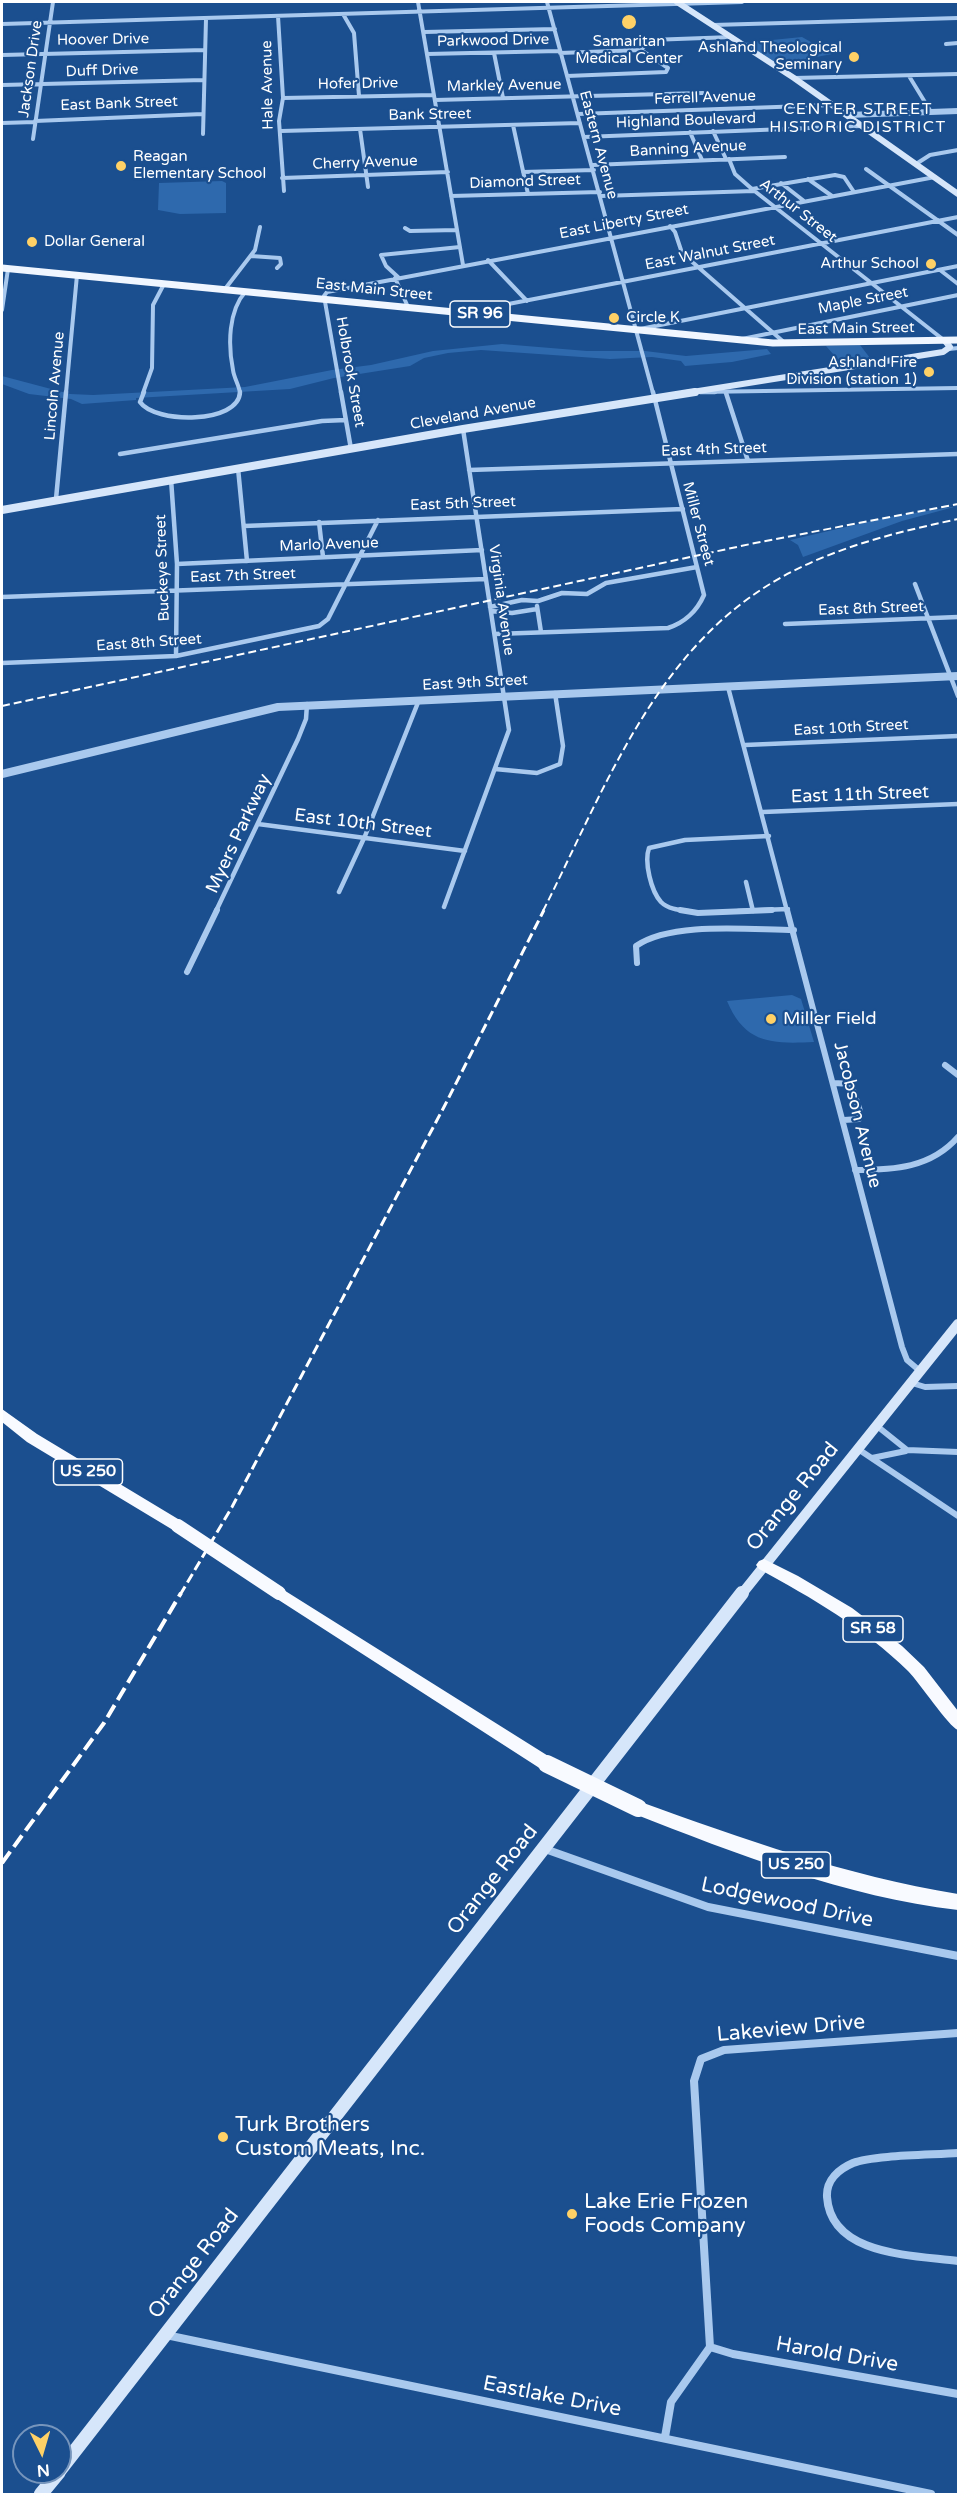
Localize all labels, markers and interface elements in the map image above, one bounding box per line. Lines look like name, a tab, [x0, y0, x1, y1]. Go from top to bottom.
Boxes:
marker: Samaritan Medical Center	[620, 13, 638, 31]
street label: Jackson Drive	[15, 19, 47, 119]
street label: Hoover Drive	[57, 30, 149, 50]
street label: Parkwood Drive	[437, 31, 549, 51]
place label: Samaritan Medical Center	[575, 33, 683, 68]
place label: Ashland Theological Seminary	[698, 39, 842, 74]
street label: Hale Avenue	[258, 40, 278, 130]
marker: Ashland Theological Seminary	[847, 50, 861, 64]
street label: Duff Drive	[65, 61, 139, 81]
street label: Hofer Drive	[318, 74, 398, 94]
street label: Markley Avenue	[447, 76, 561, 96]
street label: Ferrell Avenue	[654, 87, 756, 109]
street label: Eastern Avenue	[575, 89, 621, 201]
street label: East Bank Street	[60, 93, 178, 115]
district label: CENTER STREET HISTORIC DISTRICT	[769, 100, 947, 138]
street label: Bank Street	[388, 105, 472, 125]
street label: Highland Boulevard	[616, 110, 756, 132]
street label: Banning Avenue	[629, 137, 747, 161]
place label: Reagan Elementary School	[133, 148, 266, 183]
street label: Cherry Avenue	[312, 152, 418, 174]
marker: Reagan Elementary School	[114, 159, 128, 173]
street label: Diamond Street	[469, 171, 581, 193]
street label: Arthur Street	[756, 175, 840, 247]
street label: East Liberty Street	[558, 201, 690, 243]
street label: East Walnut Street	[643, 232, 777, 274]
place label: Dollar General	[44, 233, 145, 251]
marker: Dollar General	[25, 235, 39, 249]
place label: Arthur School	[820, 255, 919, 273]
marker: Arthur School	[924, 257, 938, 271]
street label: East Main Street	[315, 275, 433, 305]
street label: Maple Street	[816, 283, 910, 319]
road number: SR 96	[450, 301, 510, 327]
place label: Circle K	[626, 309, 680, 327]
marker: Circle K	[607, 311, 621, 325]
street label: Holbrook Street	[331, 315, 369, 429]
street label: East Main Street	[797, 319, 915, 339]
street label: Lincoln Avenue	[41, 331, 69, 441]
place label: Ashland Fire Division (station 1)	[786, 354, 917, 389]
marker: Ashland Fire Division (station 1)	[922, 365, 936, 379]
street label: Cleveland Avenue	[409, 394, 537, 434]
street label: East 4th Street	[661, 439, 767, 461]
street label: Miller Street	[678, 480, 718, 568]
street label: East 5th Street	[410, 493, 516, 515]
street label: Buckeye Street	[152, 514, 174, 622]
street label: Marlo Avenue	[279, 534, 379, 556]
street label: Virginia Avenue	[484, 543, 518, 657]
street label: East 7th Street	[190, 565, 296, 587]
street label: East 8th Street	[818, 598, 924, 620]
street label: East 8th Street	[96, 630, 202, 656]
street label: East 9th Street	[422, 671, 528, 695]
street label: East 10th Street	[793, 716, 909, 740]
street label: Myers Parkway	[202, 771, 276, 897]
street label: East 11th Street	[791, 782, 929, 808]
street label: East 10th Street	[293, 805, 433, 843]
place label: Miller Field	[783, 1008, 877, 1030]
marker: Miller Field	[764, 1012, 778, 1026]
street label: Jacobson Avenue	[828, 1040, 886, 1190]
street label: Orange Road	[741, 1437, 845, 1557]
road number: US 250	[54, 1459, 122, 1485]
road number: SR 58	[843, 1616, 903, 1642]
street label: Orange Road	[442, 1820, 544, 1940]
road number: US 250	[762, 1852, 830, 1878]
street label: Lodgewood Drive	[698, 1872, 876, 1934]
street label: Lakeview Drive	[716, 2010, 866, 2048]
place label: Turk Brothers Custom Meats, Inc.	[235, 2112, 425, 2162]
marker: Turk Brothers Custom Meats, Inc.	[216, 2130, 230, 2144]
place label: Lake Erie Frozen Foods Company	[584, 2189, 748, 2239]
street label: Orange Road	[143, 2204, 245, 2324]
marker: Lake Erie Frozen Foods Company	[565, 2207, 579, 2221]
street label: Harold Drive	[774, 2332, 900, 2378]
street label: Eastlake Drive	[481, 2371, 623, 2423]
north arrow	[12, 2424, 72, 2484]
text: N	[36, 2459, 51, 2480]

